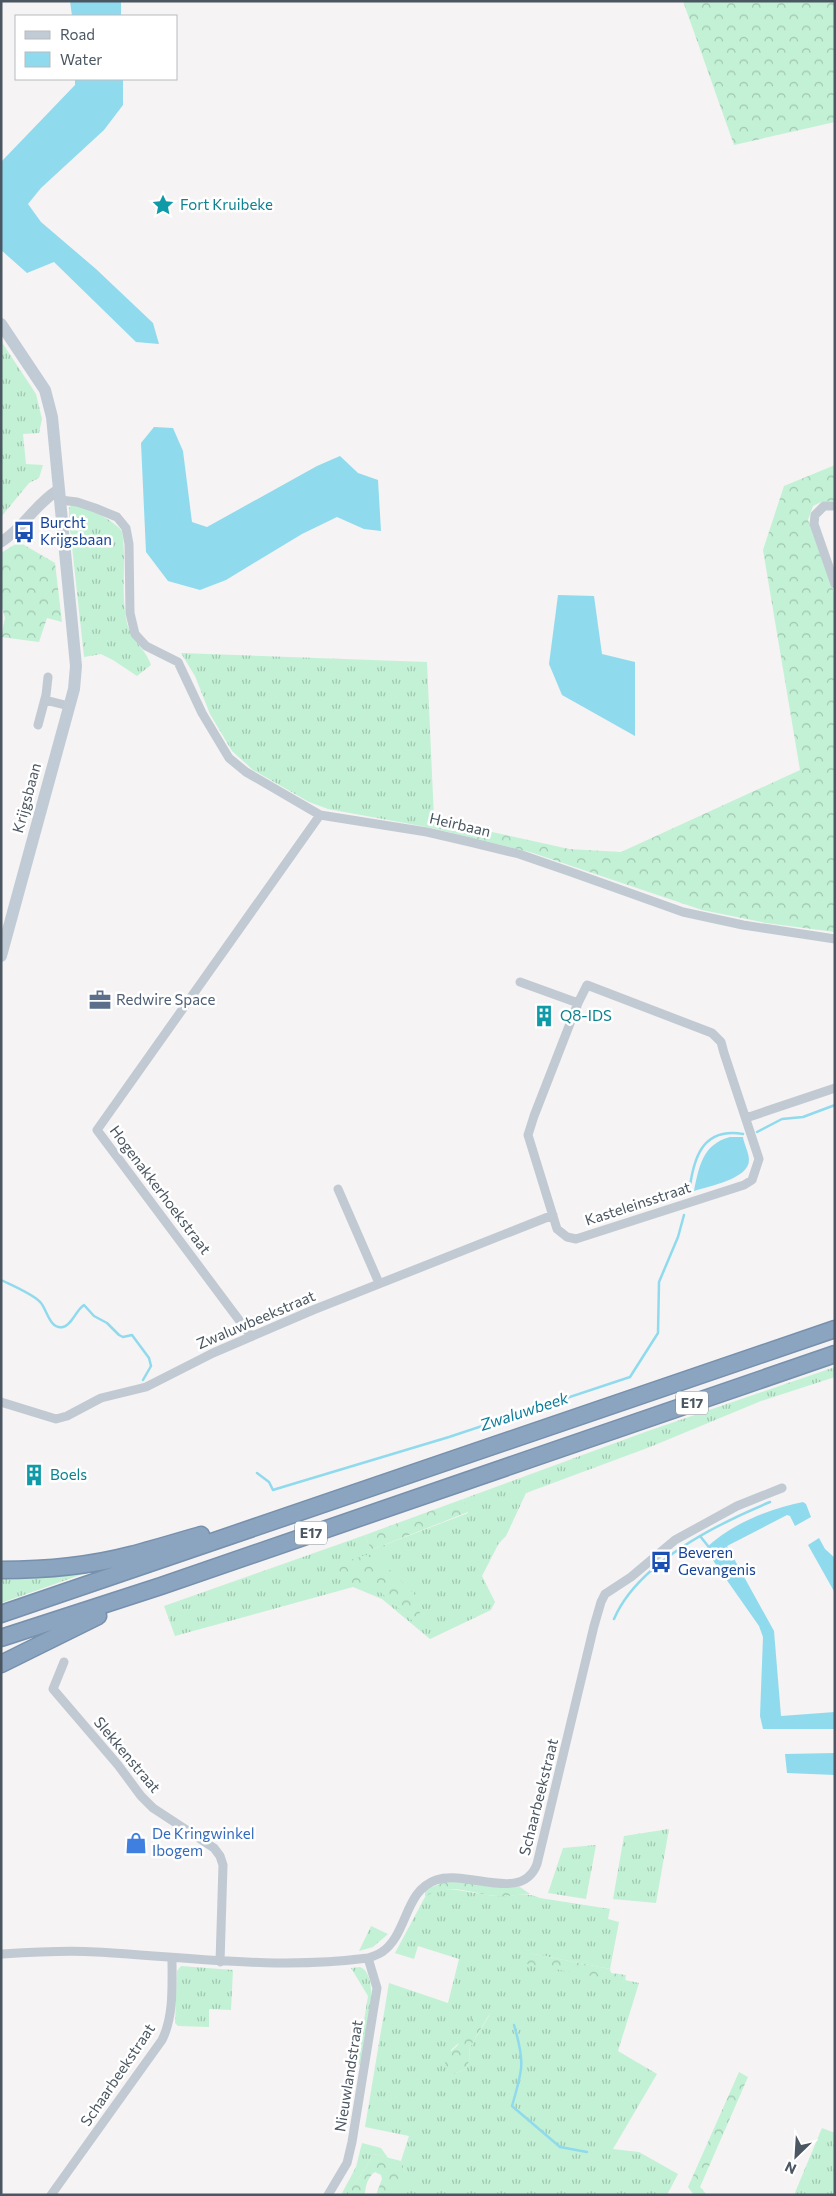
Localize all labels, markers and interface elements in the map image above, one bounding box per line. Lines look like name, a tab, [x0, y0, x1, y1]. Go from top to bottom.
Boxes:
legend	[15, 15, 178, 80]
text: Road	[60, 25, 95, 43]
text: Water	[60, 50, 102, 68]
place icon: Fort Kruibeke	[150, 192, 176, 218]
place label: Fort Kruibeke	[180, 195, 273, 213]
place label: Burcht Krijgsbaan	[40, 513, 112, 548]
bus stop icon: Burcht Krijgsbaan	[11, 519, 37, 545]
street label: Krijgsbaan	[8, 761, 44, 835]
street label: Heirbaan	[428, 808, 493, 840]
office icon: Redwire Space	[87, 987, 113, 1013]
place label: Redwire Space	[116, 990, 215, 1008]
building icon: Q8-IDS	[531, 1003, 557, 1029]
place label: Q8-IDS	[560, 1006, 612, 1024]
street label: Hogenakkerhoekstraat	[106, 1121, 215, 1257]
street label: Kasteleinsstraat	[582, 1177, 693, 1229]
street label: Zwaluwbeekstraat	[194, 1286, 317, 1352]
water label: Zwaluwbeek	[476, 1387, 571, 1434]
road number: E17	[676, 1392, 708, 1415]
building icon: Boels	[21, 1462, 47, 1488]
place label: Boels	[50, 1465, 87, 1483]
road number: E17	[295, 1522, 327, 1545]
place label: Beveren Gevangenis	[678, 1543, 756, 1578]
bus stop icon: Beveren Gevangenis	[648, 1549, 674, 1575]
street label: Slekkenstraat	[91, 1713, 165, 1796]
street label: Schaarbeekstraat	[515, 1736, 561, 1857]
place label: De Kringwinkel Ibogem	[152, 1824, 254, 1859]
shop icon: De Kringwinkel Ibogem	[123, 1830, 149, 1856]
street label: Nieuwlandstraat	[330, 2019, 366, 2133]
street label: Schaarbeekstraat	[76, 2020, 158, 2129]
north arrow	[771, 2131, 821, 2181]
text: N	[782, 2158, 799, 2178]

